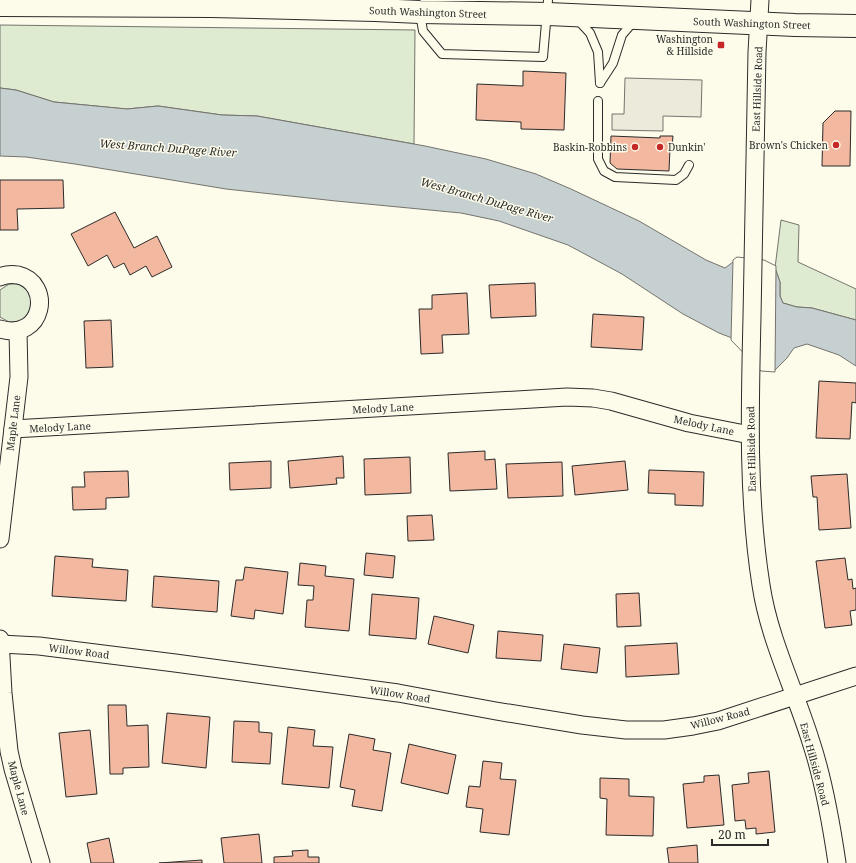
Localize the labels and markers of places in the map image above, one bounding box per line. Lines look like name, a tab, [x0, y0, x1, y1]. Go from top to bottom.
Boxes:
place label: Washington & Hillside	[656, 32, 714, 58]
marker: Washington & Hillside	[716, 40, 726, 50]
place label: Brown's Chicken	[749, 138, 829, 152]
place label: Baskin-Robbins	[553, 140, 627, 154]
place label: Dunkin'	[668, 140, 705, 154]
marker: Brown's Chicken	[831, 140, 841, 150]
marker: Baskin-Robbins	[630, 142, 640, 152]
marker: Dunkin'	[655, 142, 665, 152]

